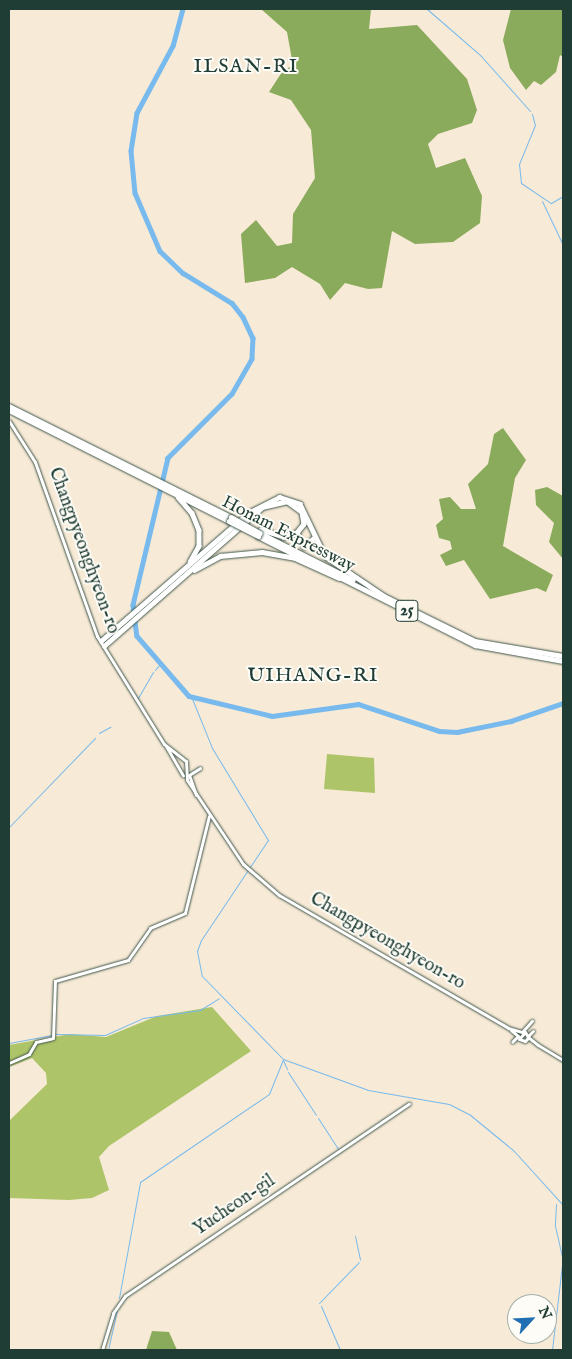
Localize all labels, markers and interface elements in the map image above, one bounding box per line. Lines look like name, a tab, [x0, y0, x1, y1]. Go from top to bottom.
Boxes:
district label: ILSAN-RI	[193, 54, 299, 78]
street label: Changpyeonghyeon-ro	[43, 465, 123, 637]
street label: Honam Expressway	[218, 492, 358, 578]
road number: 25	[394, 598, 420, 624]
district label: UIHANG-RI	[246, 663, 380, 687]
street label: Changpyeonghyeon-ro	[306, 889, 468, 995]
street label: Yucheon-gil	[190, 1171, 280, 1241]
north arrow	[507, 1294, 557, 1344]
text: N	[534, 1304, 555, 1322]

